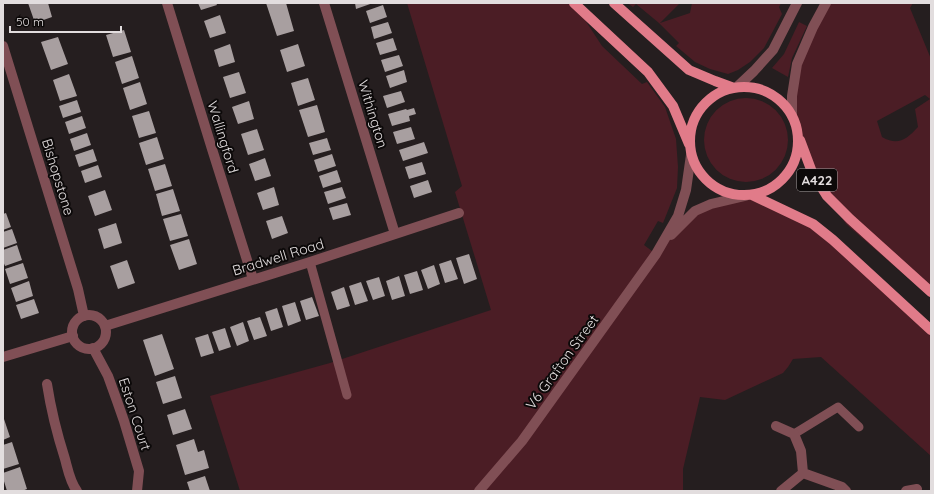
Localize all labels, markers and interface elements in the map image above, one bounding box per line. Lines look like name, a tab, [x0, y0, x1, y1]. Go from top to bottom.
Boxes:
scale bar	[10, 8, 121, 34]
text: 50 m	[16, 14, 44, 29]
street label: Withington	[354, 78, 392, 150]
street label: Wallingford	[203, 99, 243, 175]
street label: Bishopstone	[38, 136, 78, 218]
road number: A422	[797, 169, 837, 191]
street label: Bradwell Road	[230, 235, 326, 279]
street label: V6 Grafton Street	[522, 311, 602, 413]
street label: Eston Court	[115, 375, 155, 453]

